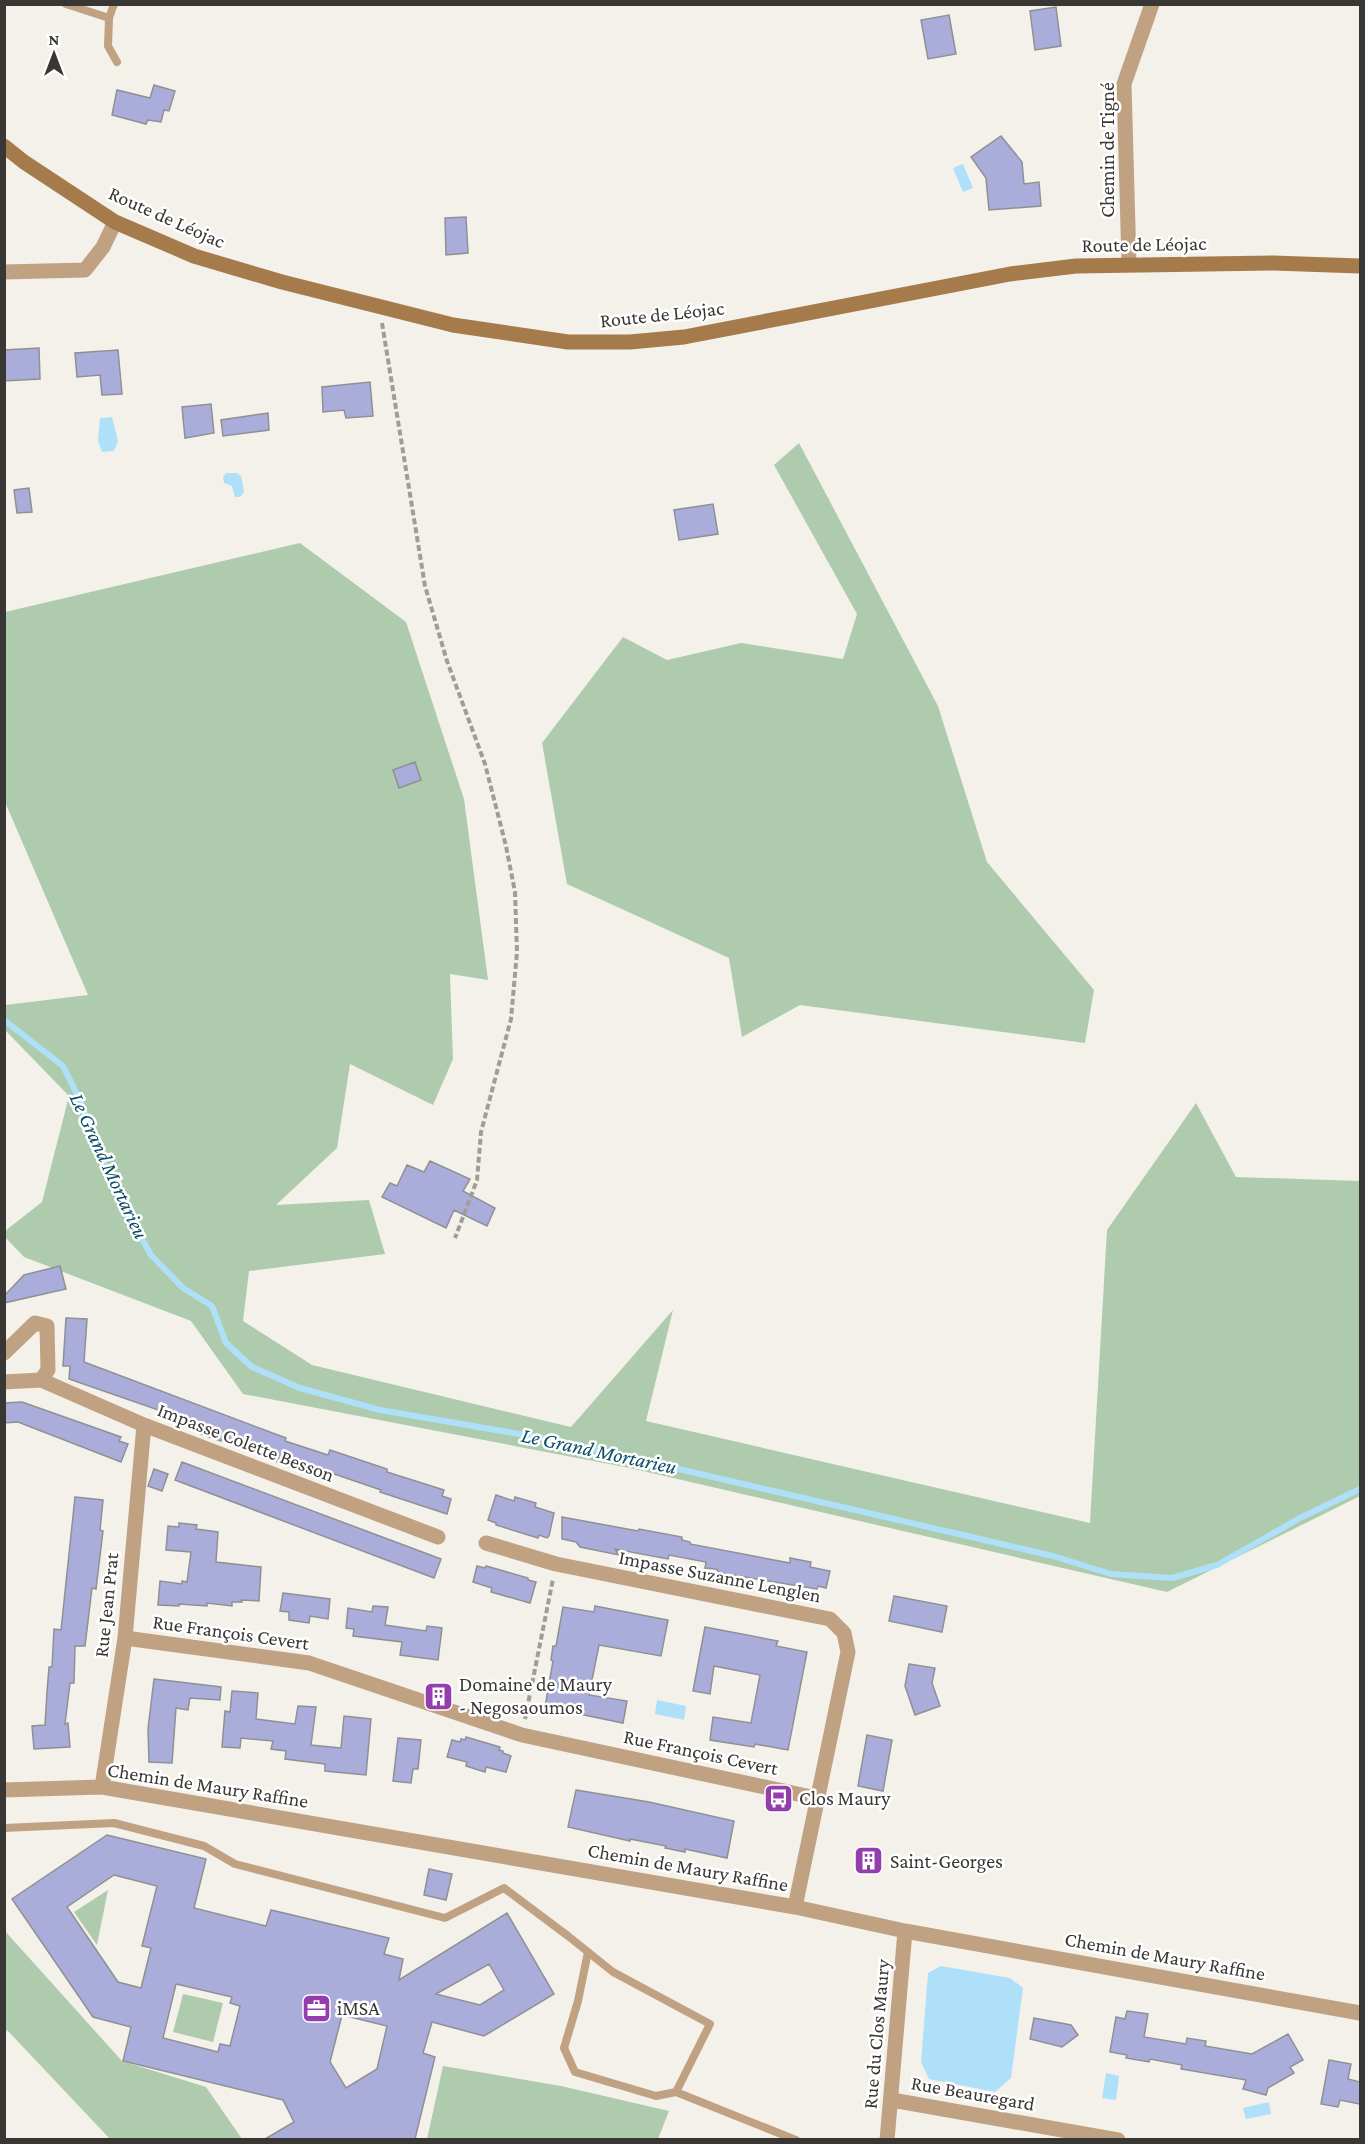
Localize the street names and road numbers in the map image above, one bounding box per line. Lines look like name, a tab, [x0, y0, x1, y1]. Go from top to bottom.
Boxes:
street label: Chemin de Tigné	[1096, 82, 1119, 218]
street label: Route de Léojac	[105, 182, 229, 254]
street label: Route de Léojac	[1081, 232, 1207, 257]
street label: Route de Léojac	[599, 296, 726, 332]
street label: Impasse Colette Besson	[154, 1398, 338, 1487]
street label: Impasse Suzanne Lenglen	[617, 1546, 823, 1607]
street label: Rue Jean Prat	[90, 1551, 123, 1659]
street label: Rue François Cevert	[151, 1610, 311, 1655]
street label: Rue François Cevert	[622, 1725, 781, 1780]
street label: Chemin de Maury Raffine	[106, 1758, 310, 1813]
street label: Chemin de Maury Raffine	[586, 1839, 790, 1896]
street label: Chemin de Maury Raffine	[1063, 1928, 1267, 1985]
street label: Rue du Clos Maury	[858, 1957, 895, 2110]
street label: Rue Beauregard	[909, 2071, 1037, 2116]

